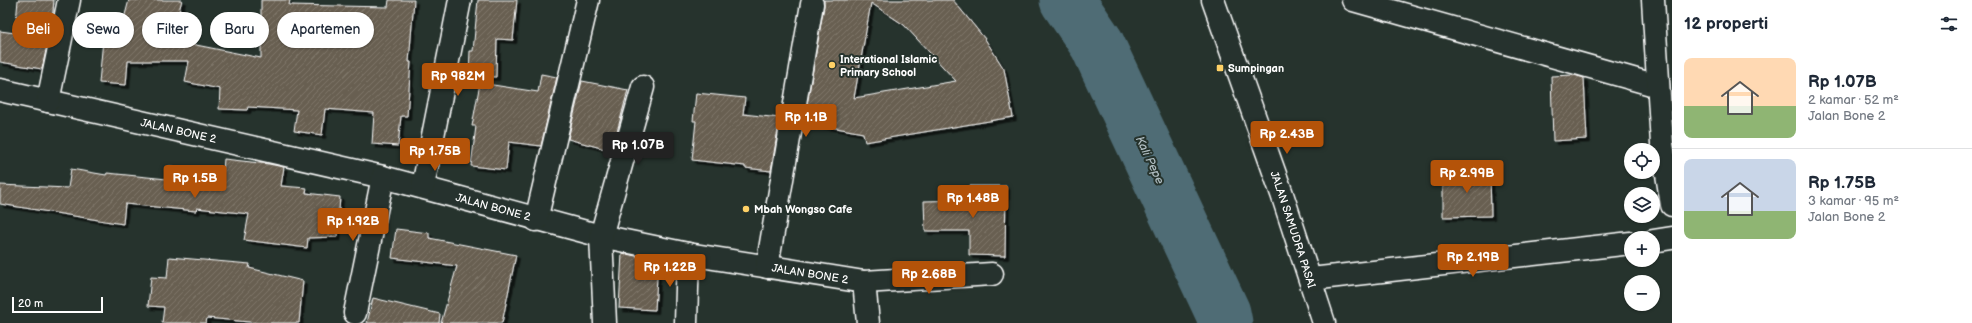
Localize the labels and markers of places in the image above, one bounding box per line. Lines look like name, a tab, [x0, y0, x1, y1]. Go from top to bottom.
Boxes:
place label: Interational Islamic Primary School	[840, 53, 937, 79]
marker: Interational Islamic Primary School	[827, 60, 837, 70]
place label: Sumpingan	[1228, 62, 1284, 75]
pin: Rp 982M	[421, 63, 495, 97]
marker: Sumpingan	[1215, 63, 1225, 73]
pin: Rp 1.1B	[769, 104, 843, 138]
pin: Rp 2.43B	[1246, 121, 1328, 155]
pin: Rp 1.07B	[597, 132, 679, 166]
pin: Rp 1.75B	[394, 138, 476, 172]
pin: Rp 2.99B	[1426, 160, 1508, 194]
pin: Rp 1.5B	[158, 165, 232, 199]
pin: Rp 1.48B	[932, 185, 1014, 219]
place label: Mbah Wongso Cafe	[754, 203, 852, 216]
marker: Mbah Wongso Cafe	[741, 204, 751, 214]
pin: Rp 1.92B	[312, 208, 394, 242]
pin: Rp 2.19B	[1432, 244, 1514, 278]
pin: Rp 1.22B	[629, 254, 711, 288]
pin: Rp 2.68B	[888, 261, 970, 295]

